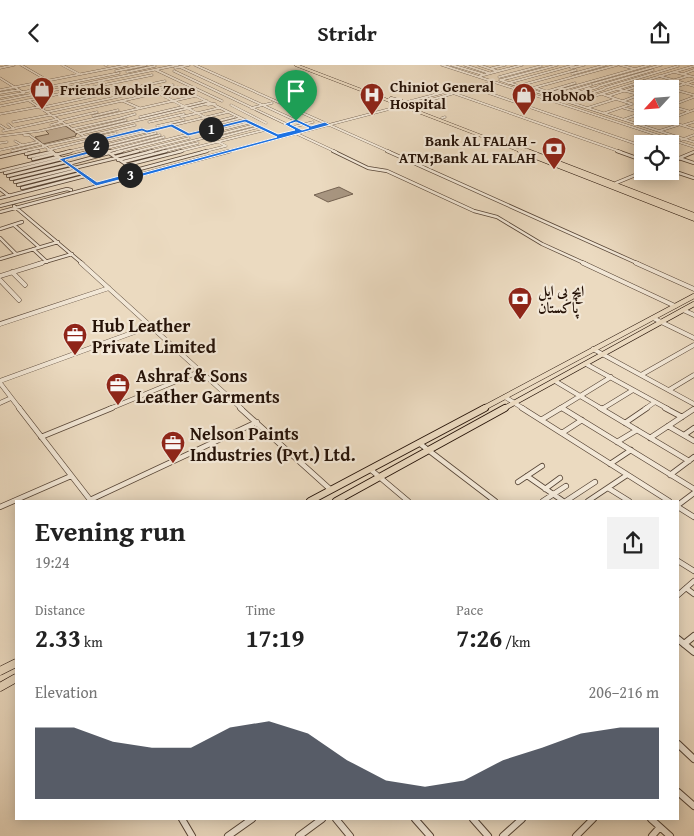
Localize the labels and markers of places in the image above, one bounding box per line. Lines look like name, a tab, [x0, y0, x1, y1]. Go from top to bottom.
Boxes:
pin	[275, 70, 317, 121]
shop icon: Friends Mobile Zone	[29, 76, 55, 110]
place label: Chiniot General Hospital	[390, 76, 495, 114]
place label: Friends Mobile Zone	[60, 79, 195, 100]
hospital icon: Chiniot General Hospital	[359, 82, 385, 116]
shop icon: HobNob	[511, 82, 537, 116]
place label: HobNob	[542, 85, 595, 106]
pin: 1	[198, 117, 224, 141]
place label: Bank AL FALAH - ATM;Bank AL FALAH	[399, 130, 537, 168]
pin: 2	[84, 133, 108, 157]
bank icon: Bank AL FALAH - ATM;Bank AL FALAH	[541, 136, 567, 170]
pin: 3	[118, 163, 142, 187]
place label: ایچ بی ایل پاکستان	[538, 280, 584, 319]
bank icon: ایچ بی ایل پاکستان	[507, 286, 533, 320]
place label: Hub Leather Private Limited	[92, 312, 217, 360]
office icon: Hub Leather Private Limited	[62, 322, 88, 356]
place label: Ashraf & Sons Leather Garments	[136, 362, 280, 410]
office icon: Ashraf & Sons Leather Garments	[105, 372, 131, 406]
place label: Nelson Paints Industries (Pvt.) Ltd.	[190, 420, 356, 468]
office icon: Nelson Paints Industries (Pvt.) Ltd.	[160, 430, 186, 464]

